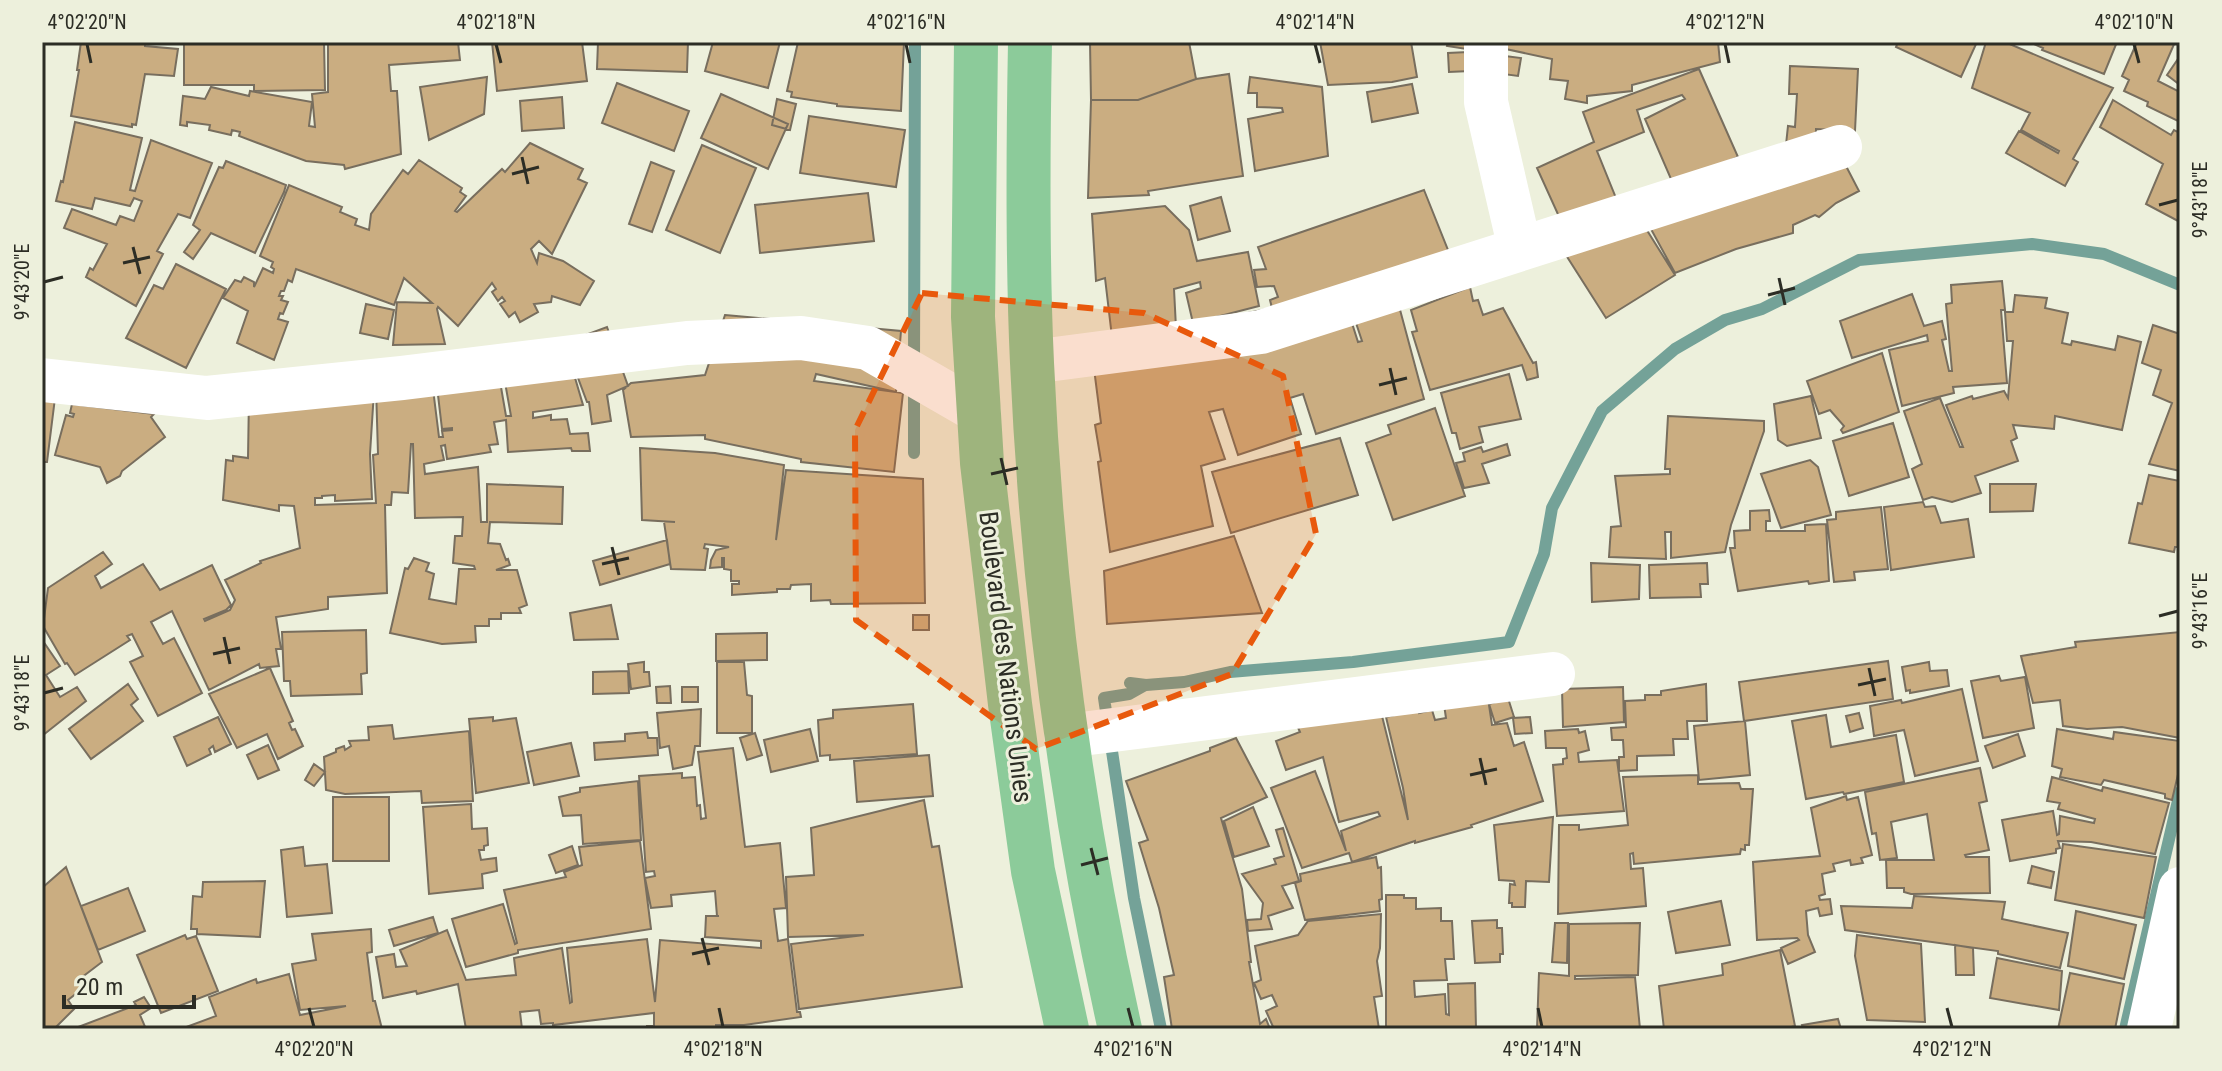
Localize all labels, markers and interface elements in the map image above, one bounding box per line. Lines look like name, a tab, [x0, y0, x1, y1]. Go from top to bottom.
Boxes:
text: 4°02'20"N	[47, 10, 127, 34]
text: 4°02'18"N	[456, 10, 536, 34]
text: 4°02'16"N	[866, 10, 946, 34]
text: 4°02'14"N	[1275, 10, 1355, 34]
text: 4°02'12"N	[1685, 10, 1765, 34]
text: 4°02'10"N	[2094, 10, 2174, 34]
text: 9°43'18"E	[2188, 162, 2212, 238]
text: 9°43'20"E	[10, 244, 34, 320]
street label: Boulevard des Nations Unies	[973, 509, 1039, 805]
text: 9°43'16"E	[2188, 573, 2212, 649]
text: 9°43'18"E	[10, 655, 34, 731]
scale bar	[64, 959, 194, 1009]
text: 20 m	[76, 973, 123, 1001]
text: 4°02'20"N	[274, 1037, 354, 1061]
text: 4°02'18"N	[683, 1037, 763, 1061]
text: 4°02'16"N	[1093, 1037, 1173, 1061]
text: 4°02'14"N	[1502, 1037, 1582, 1061]
text: 4°02'12"N	[1912, 1037, 1992, 1061]

